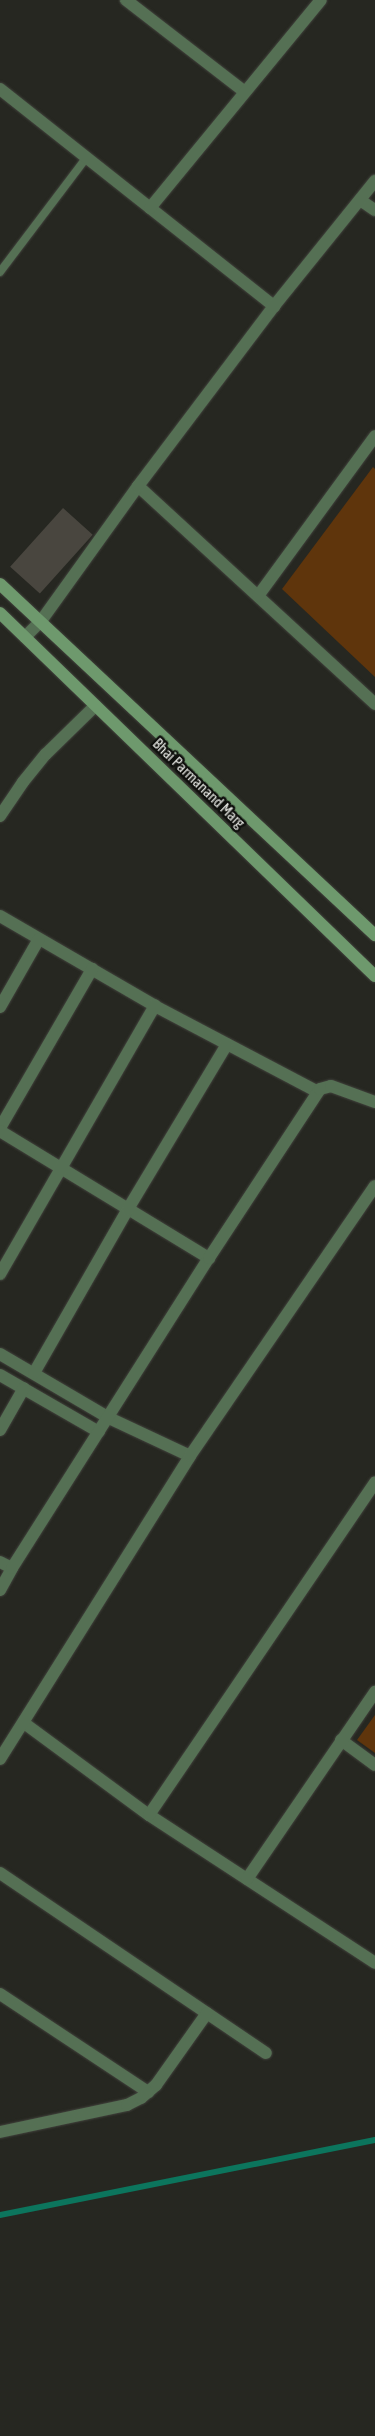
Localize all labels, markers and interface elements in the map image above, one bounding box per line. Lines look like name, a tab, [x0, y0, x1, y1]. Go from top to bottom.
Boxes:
street label: Bhai Parmanand Marg	[149, 734, 249, 832]

